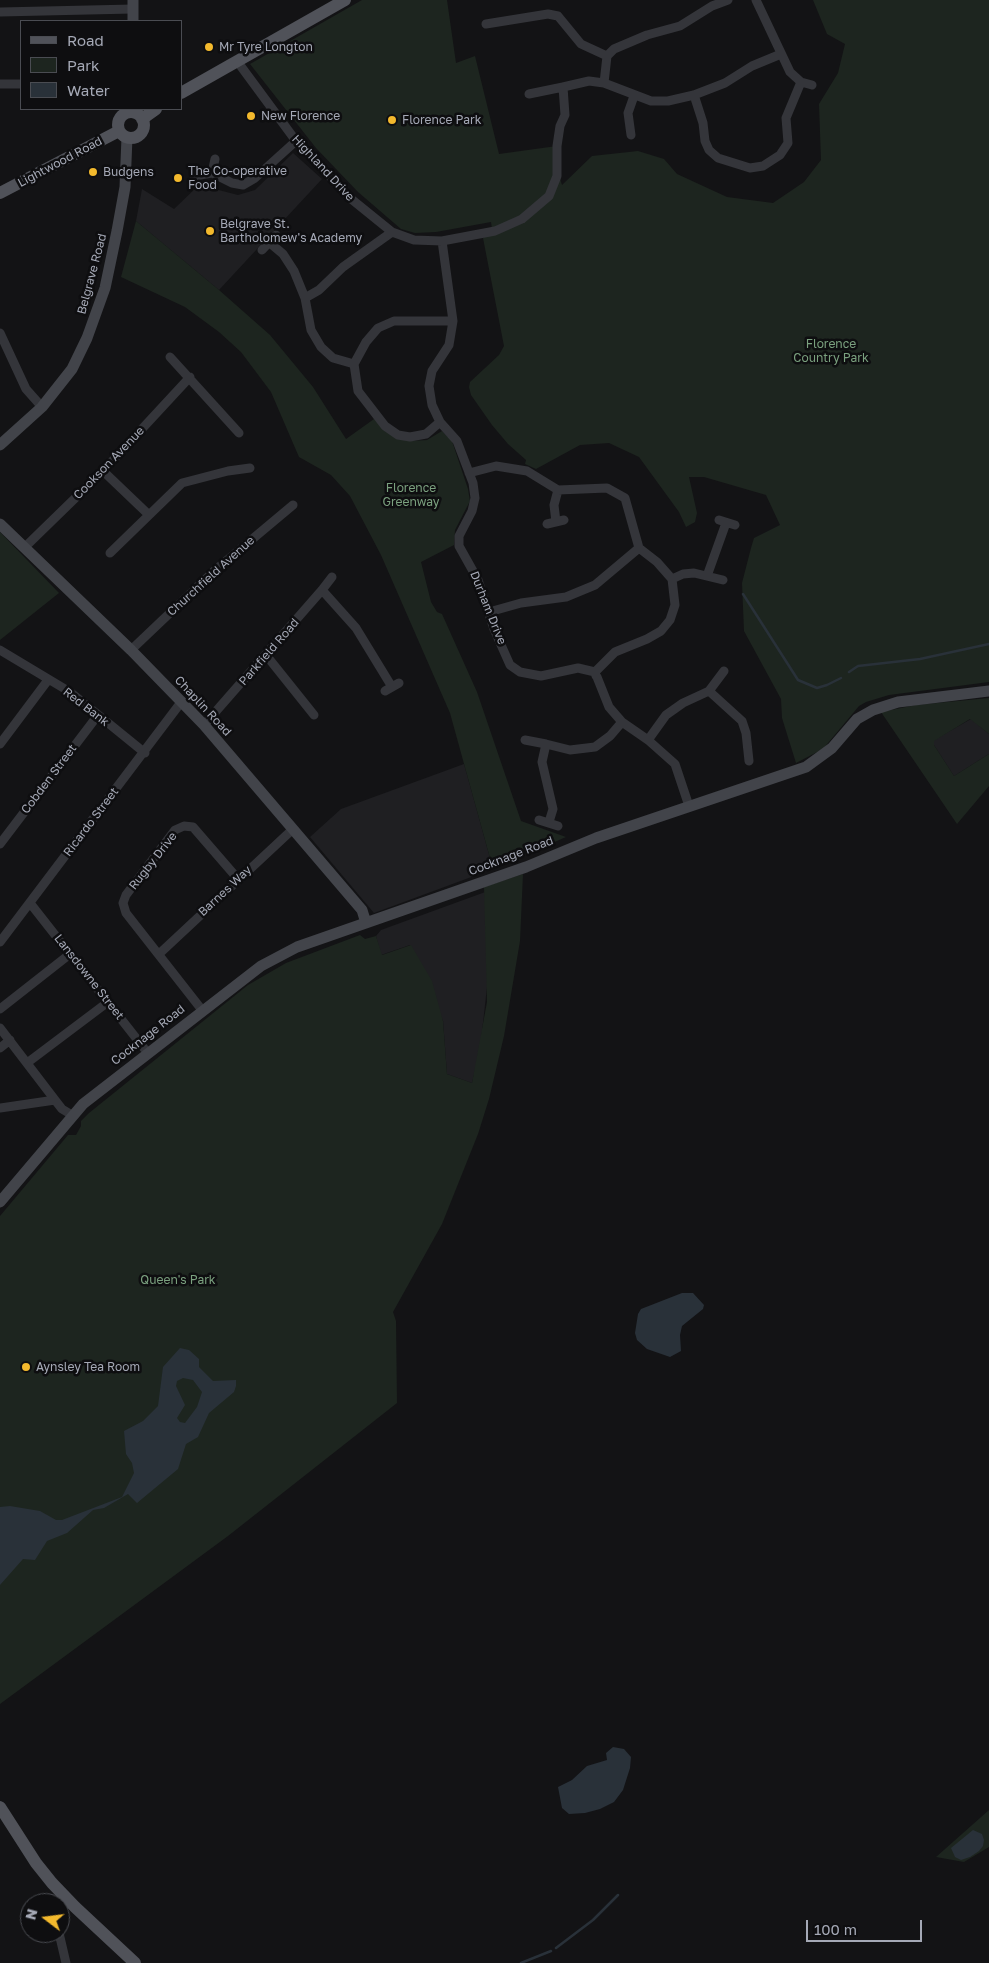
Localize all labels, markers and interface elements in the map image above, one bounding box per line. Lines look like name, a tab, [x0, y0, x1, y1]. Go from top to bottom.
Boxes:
legend	[20, 20, 182, 110]
text: Road	[67, 31, 104, 49]
place label: Mr Tyre Longton	[219, 40, 313, 54]
marker: Mr Tyre Longton	[203, 41, 215, 53]
text: Park	[67, 56, 99, 74]
text: Water	[67, 81, 110, 99]
place label: New Florence	[261, 109, 340, 123]
marker: New Florence	[245, 110, 257, 122]
place label: Florence Park	[402, 113, 481, 127]
marker: Florence Park	[386, 114, 398, 126]
street label: Highland Drive	[289, 132, 357, 204]
street label: Lightwood Road	[15, 134, 105, 190]
place label: The Co-operative Food	[188, 164, 287, 192]
place label: Budgens	[103, 165, 154, 179]
marker: Budgens	[87, 166, 99, 178]
marker: The Co-operative Food	[172, 172, 184, 184]
place label: Belgrave St. Bartholomew's Academy	[220, 217, 362, 245]
marker: Belgrave St. Bartholomew's Academy	[204, 225, 216, 237]
street label: Belgrave Road	[74, 232, 110, 316]
park label: Florence Country Park	[793, 337, 869, 365]
street label: Cookson Avenue	[71, 424, 147, 502]
park label: Florence Greenway	[383, 481, 439, 509]
street label: Churchfield Avenue	[164, 533, 258, 619]
street label: Durham Drive	[467, 569, 509, 647]
street label: Parkfield Road	[236, 616, 302, 688]
street label: Chaplin Road	[172, 673, 234, 739]
street label: Red Bank	[60, 685, 112, 729]
street label: Cobden Street	[18, 742, 80, 816]
street label: Ricardo Street	[60, 785, 122, 859]
street label: Rugby Drive	[126, 829, 180, 893]
street label: Cocknage Road	[467, 833, 555, 879]
street label: Barnes Way	[195, 863, 255, 919]
street label: Lansdowne Street	[51, 931, 127, 1023]
street label: Cocknage Road	[108, 1002, 188, 1068]
park label: Queen's Park	[140, 1273, 216, 1287]
place label: Aynsley Tea Room	[36, 1360, 140, 1374]
marker: Aynsley Tea Room	[20, 1361, 32, 1373]
north arrow	[20, 1893, 70, 1943]
text: N	[21, 1907, 41, 1922]
scale bar	[809, 1910, 925, 1942]
text: 100 m	[814, 1920, 857, 1938]

